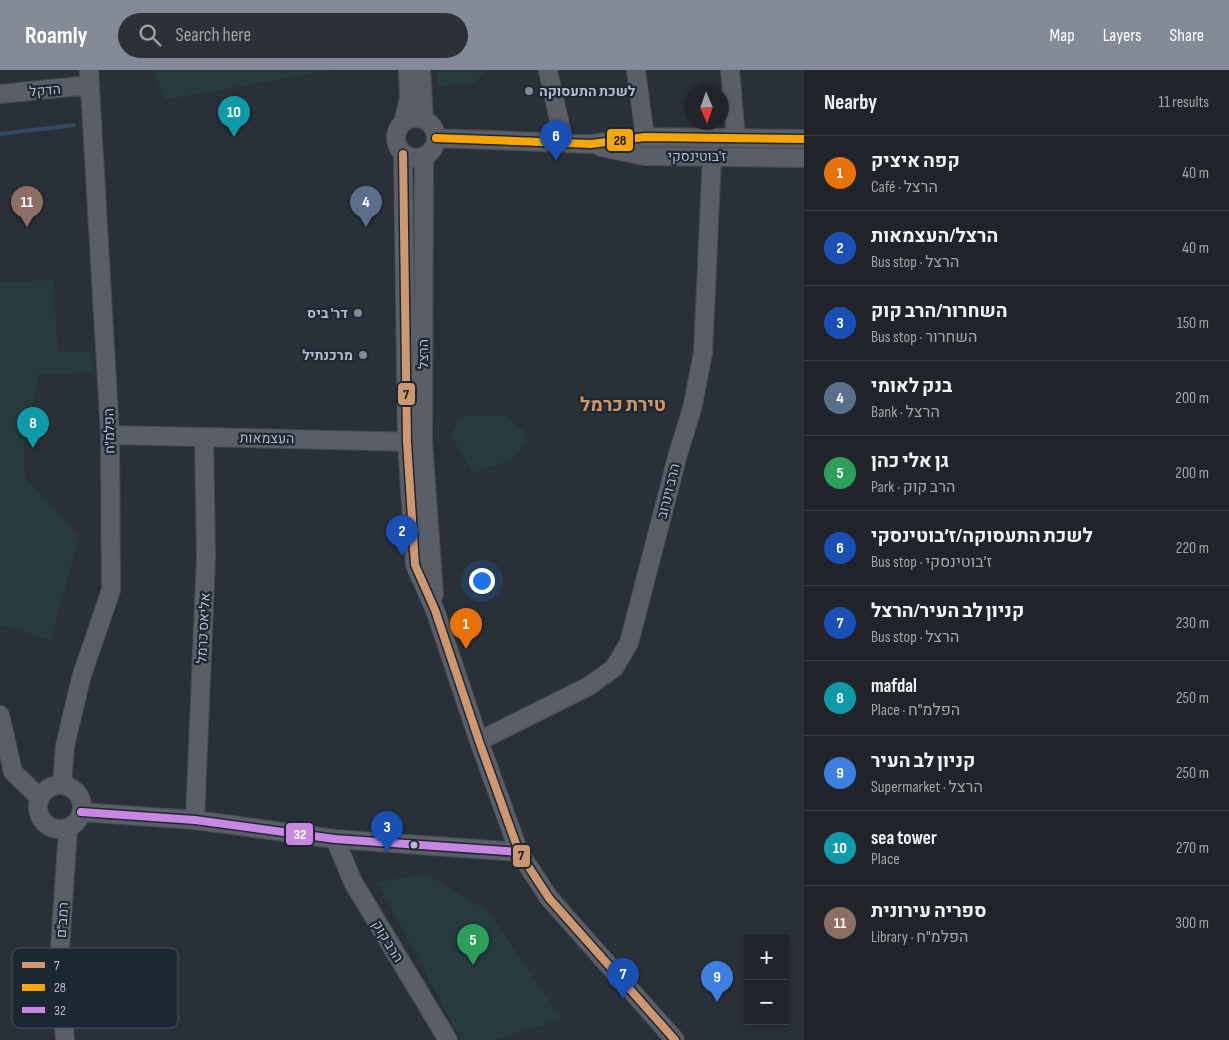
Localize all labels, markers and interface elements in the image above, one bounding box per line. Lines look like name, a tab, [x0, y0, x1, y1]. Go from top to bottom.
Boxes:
search box	[118, 13, 468, 58]
text: Roamly	[25, 21, 88, 50]
icon: search	[136, 21, 164, 49]
text: Search here	[176, 24, 251, 47]
text: Map	[1050, 25, 1075, 46]
text: Layers	[1103, 25, 1142, 46]
text: Share	[1170, 25, 1204, 46]
street label: הדקל	[29, 81, 61, 100]
place label: לשכת התעסוקה	[539, 83, 636, 100]
marker: לשכת התעסוקה	[523, 85, 535, 97]
north arrow	[684, 85, 729, 130]
text: Nearby	[824, 90, 877, 115]
text: 11 results	[1159, 93, 1209, 112]
pin: 10	[218, 96, 250, 137]
pin: 6	[540, 120, 572, 161]
line badge: 28	[606, 128, 634, 152]
text: 28	[614, 132, 627, 149]
street label: ז'בוטינסקי	[668, 148, 726, 165]
text: קפה איציק	[871, 150, 960, 173]
text: 1	[837, 164, 843, 183]
text: 40 m	[1182, 164, 1209, 183]
text: Café · הרצל	[871, 178, 938, 197]
pin: 11	[11, 186, 43, 227]
pin: 4	[350, 186, 382, 227]
text: הרצל/העצמאות	[871, 225, 998, 248]
text: 2	[836, 239, 844, 258]
text: 40 m	[1182, 239, 1209, 258]
text: Bus stop · הרצל	[871, 253, 959, 272]
text: השחרור/הרב קוק	[871, 300, 1008, 323]
place label: דר' ביס	[307, 305, 348, 322]
marker: דר' ביס	[352, 307, 364, 319]
text: 3	[836, 314, 844, 333]
text: 150 m	[1177, 314, 1209, 333]
text: Bus stop · השחרור	[871, 328, 977, 347]
street label: הרצל	[415, 339, 432, 369]
place label: מרכנתיל	[302, 347, 353, 364]
marker: מרכנתיל	[357, 349, 369, 361]
text: בנק לאומי	[871, 375, 952, 398]
line badge: 7	[397, 382, 416, 406]
text: 7	[403, 386, 410, 403]
text: 4	[836, 389, 844, 408]
text: 200 m	[1175, 389, 1209, 408]
district label: טירת כרמל	[580, 394, 666, 417]
text: Bank · הרצל	[871, 403, 940, 422]
pin: 8	[17, 407, 49, 448]
street label: הפלמ"ח	[100, 408, 119, 454]
street label: העצמאות	[239, 430, 294, 447]
text: גן אלי כהן	[871, 450, 949, 473]
street label: הרב וינרוב	[653, 462, 684, 521]
text: 5	[836, 464, 844, 483]
text: 200 m	[1175, 464, 1209, 483]
text: Park · הרב קוק	[871, 478, 956, 497]
pin: 2	[386, 515, 418, 556]
text: לשכת התעסוקה/ז׳בוטינסקי	[871, 525, 1093, 548]
text: 6	[836, 539, 844, 558]
text: 220 m	[1176, 539, 1209, 558]
text: Bus stop · ז׳בוטינסקי	[871, 553, 992, 572]
your location	[469, 568, 495, 594]
street label: אליאס כרמל	[193, 592, 214, 664]
text: קניון לב העיר/הרצל	[871, 600, 1024, 623]
pin: 1	[450, 608, 482, 649]
text: 7	[837, 614, 843, 633]
text: 230 m	[1176, 614, 1209, 633]
text: Bus stop · הרצל	[871, 628, 959, 647]
text: mafdal	[871, 675, 917, 698]
text: 8	[836, 689, 844, 708]
text: 250 m	[1176, 689, 1209, 708]
text: Place · הפלמ"ח	[871, 701, 960, 720]
text: קניון לב העיר	[871, 750, 975, 773]
text: 9	[836, 764, 844, 783]
text: 250 m	[1176, 764, 1209, 783]
text: Supermarket · הרצל	[871, 778, 983, 797]
pin: 3	[371, 811, 403, 852]
line badge: 32	[285, 822, 314, 846]
text: 32	[294, 826, 306, 843]
text: sea tower	[871, 827, 937, 850]
text: 10	[833, 839, 847, 858]
text: 270 m	[1176, 839, 1209, 858]
unlabelled marker	[409, 840, 419, 850]
line badge: 7	[512, 844, 531, 868]
text: 7	[518, 847, 525, 864]
text: Place	[871, 850, 900, 869]
text: ספריה עירונית	[871, 900, 986, 923]
street label: רמב"ם	[53, 901, 72, 939]
text: 11	[834, 914, 846, 933]
text: 300 m	[1175, 914, 1209, 933]
street label: הרב קוק	[368, 917, 407, 965]
pin: 5	[457, 924, 489, 965]
text: Library · הפלמ"ח	[871, 928, 968, 947]
map controls	[744, 935, 789, 1025]
button: +	[744, 935, 789, 980]
legend	[12, 948, 178, 1028]
text: 7	[54, 957, 60, 974]
pin: 7	[607, 958, 639, 999]
pin: 9	[701, 961, 733, 1002]
text: 28	[54, 979, 66, 996]
button: −	[744, 980, 789, 1025]
text: 32	[54, 1002, 66, 1019]

